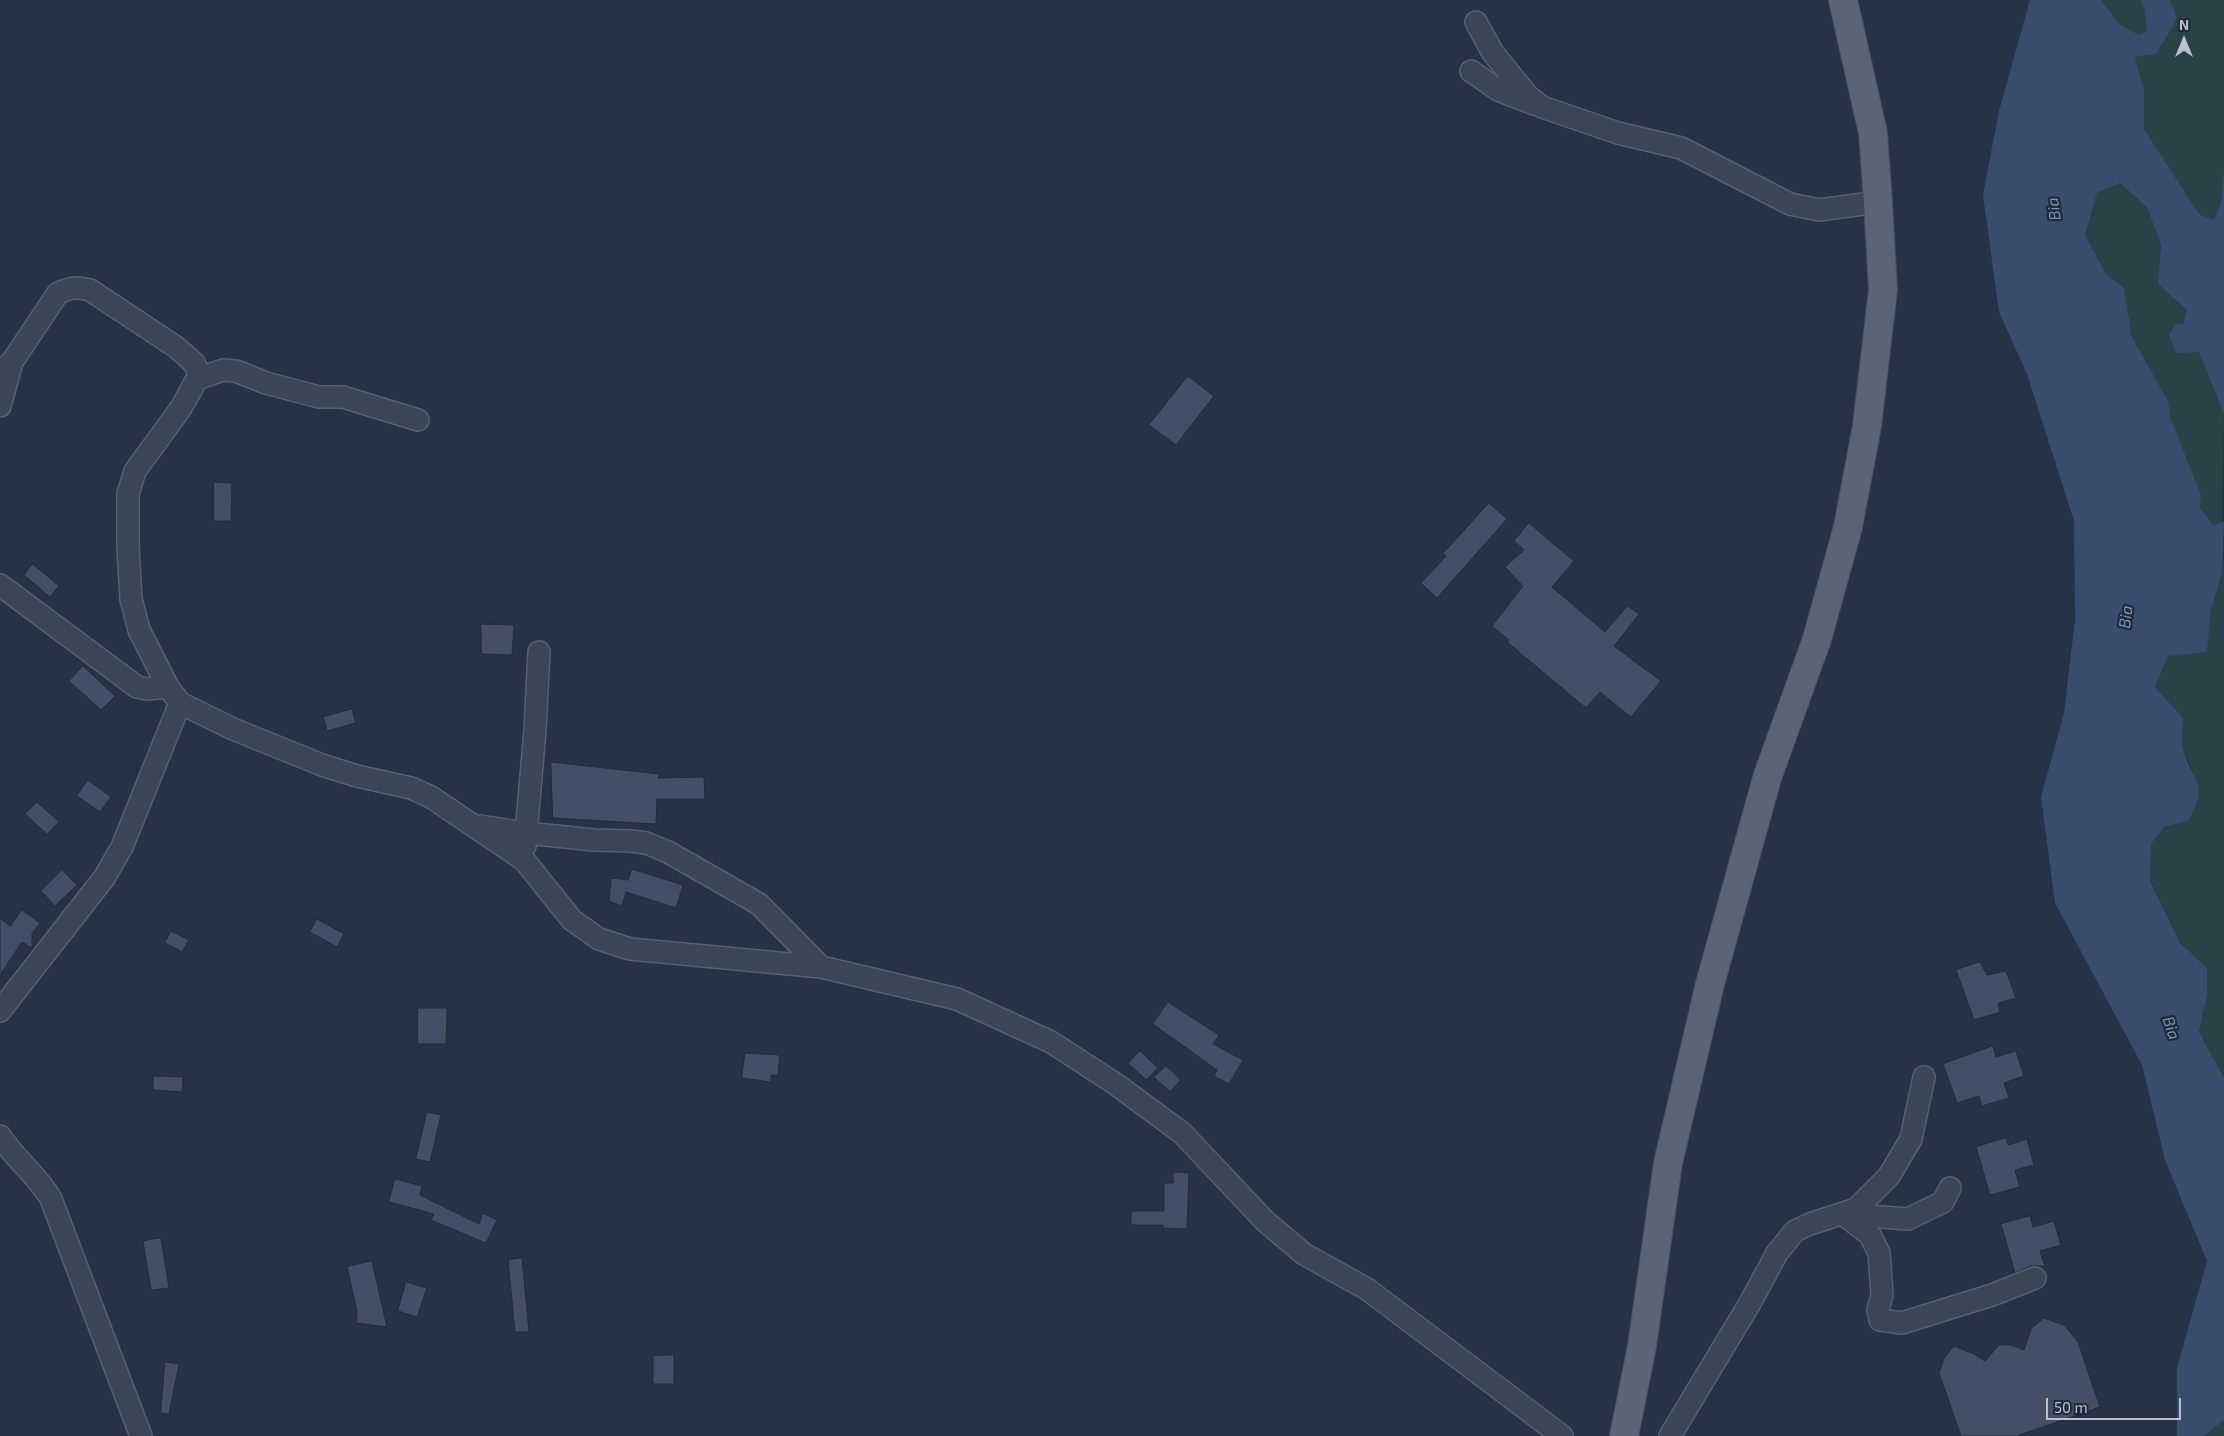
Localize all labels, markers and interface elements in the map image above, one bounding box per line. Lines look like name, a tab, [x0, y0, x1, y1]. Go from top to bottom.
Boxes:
north arrow	[2159, 15, 2209, 65]
text: N	[2179, 16, 2189, 33]
water label: Bia	[2043, 196, 2065, 222]
water label: Bia	[2115, 604, 2137, 630]
water label: Bia	[2158, 1014, 2184, 1042]
scale bar	[2049, 1388, 2184, 1420]
text: 50 m	[2054, 1398, 2088, 1416]

